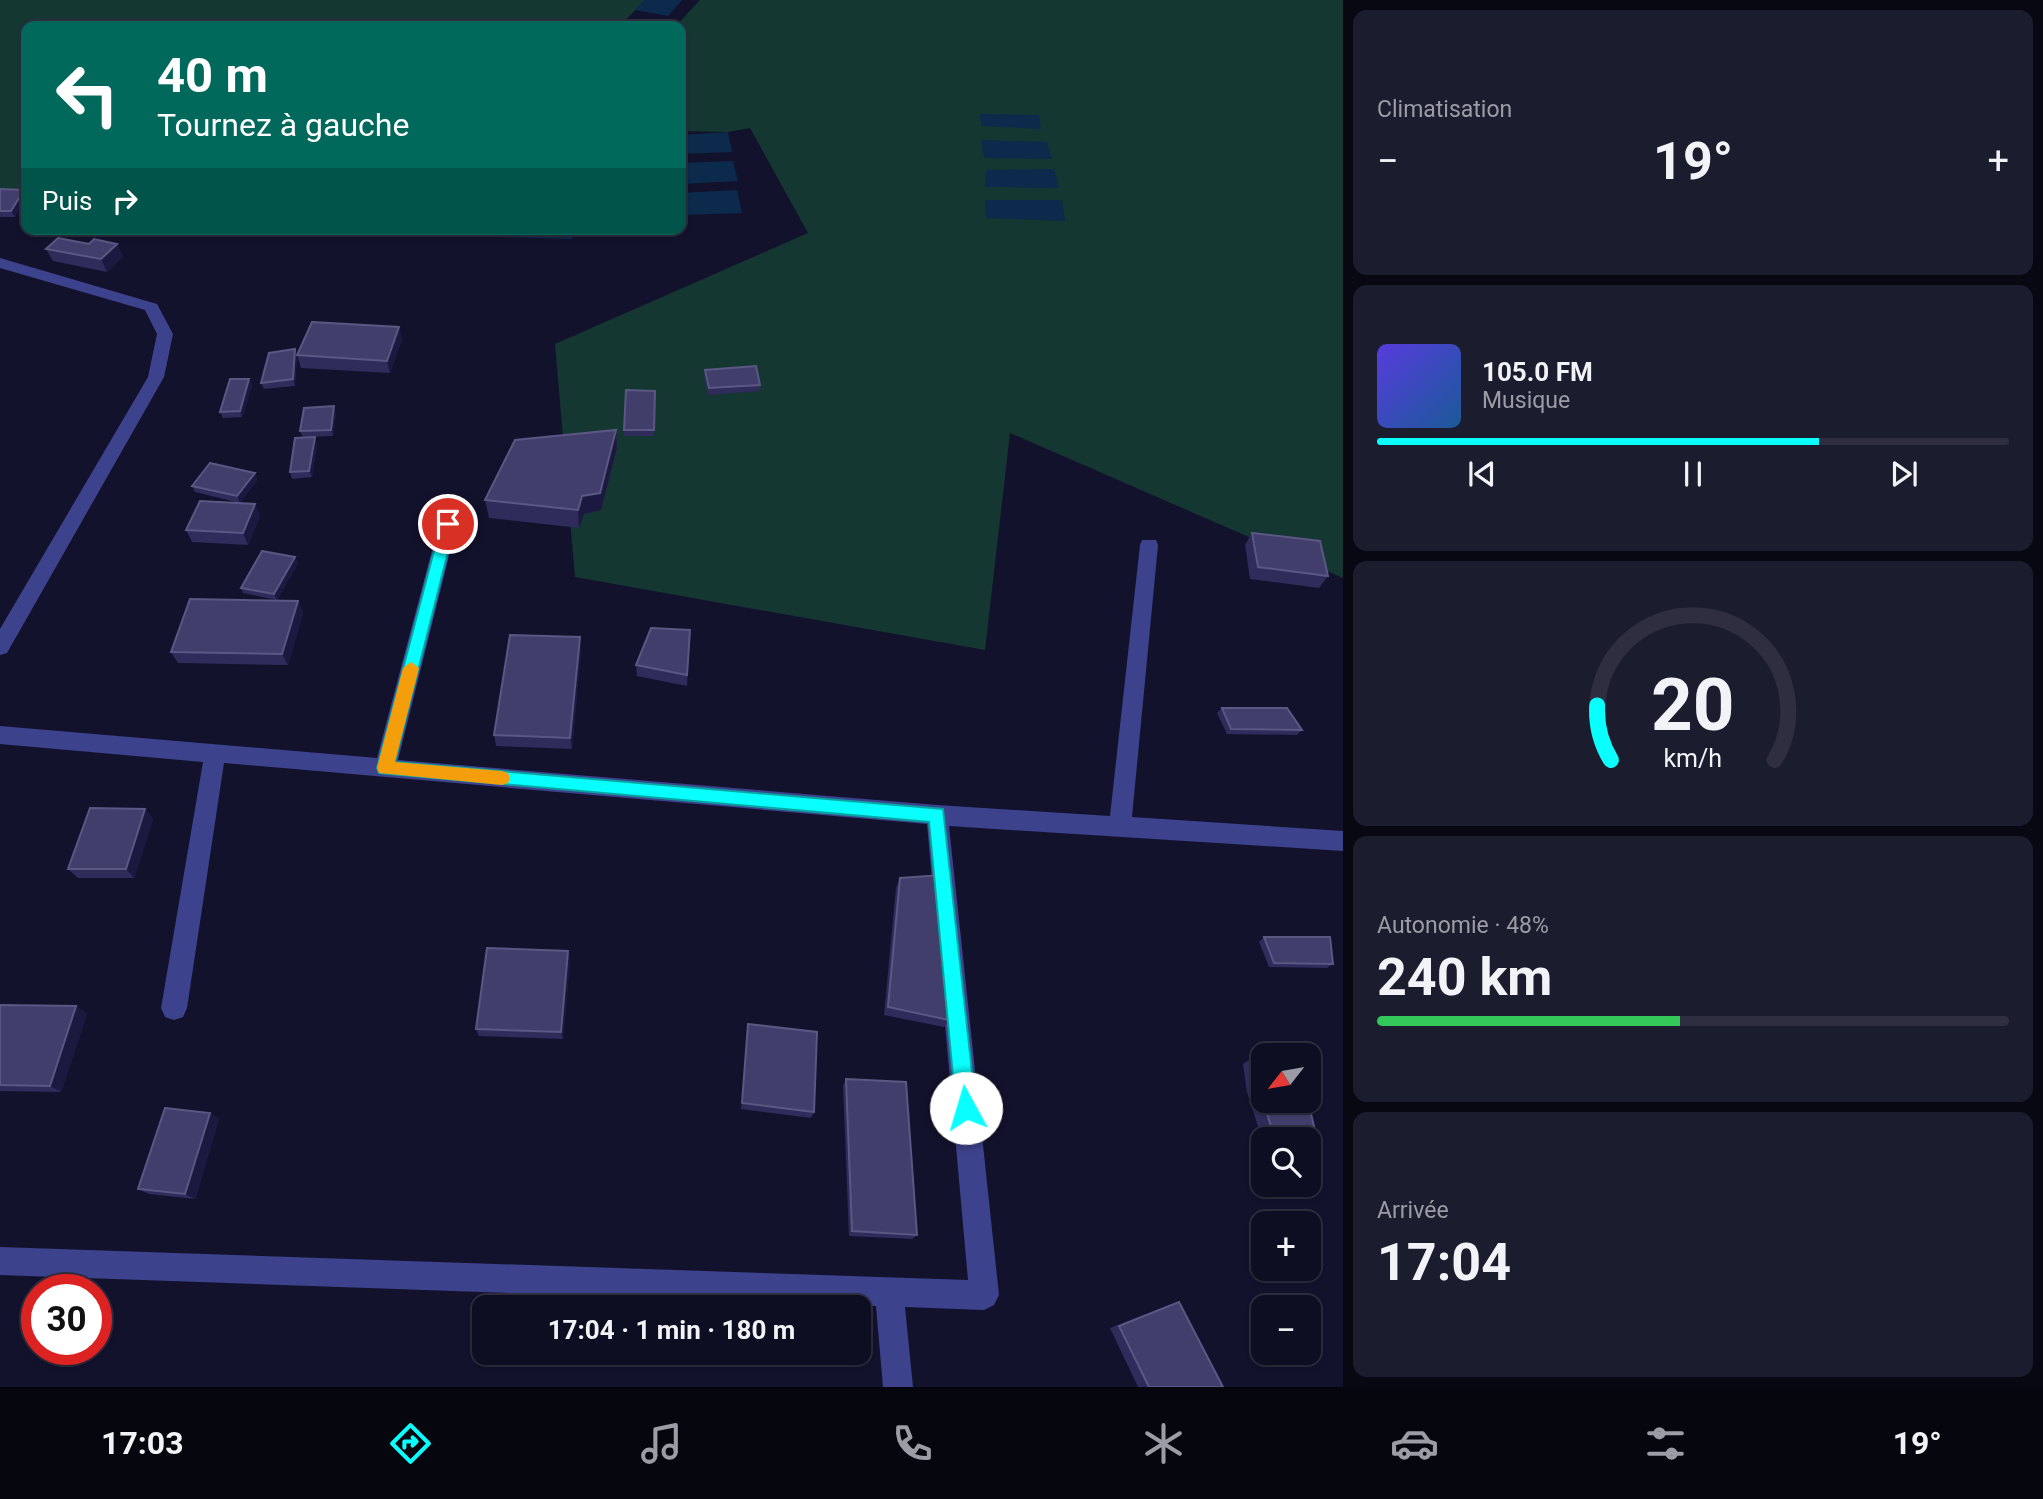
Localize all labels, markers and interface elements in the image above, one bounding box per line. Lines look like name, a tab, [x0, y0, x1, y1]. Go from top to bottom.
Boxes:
text: 40 m	[157, 47, 268, 104]
icon: left	[42, 49, 133, 140]
text: Climatisation	[1377, 96, 1512, 123]
text: Tournez à gauche	[157, 106, 409, 144]
text: 19°	[1653, 131, 1733, 192]
text: −	[1377, 139, 1399, 183]
text: +	[1987, 139, 2009, 183]
icon: right	[106, 182, 144, 220]
text: Puis	[42, 186, 92, 216]
text: 105.0 FM	[1482, 357, 1593, 387]
text: Musique	[1482, 387, 1570, 414]
icon: previous	[1463, 455, 1501, 493]
icon: pause	[1674, 455, 1712, 493]
icon: next	[1885, 455, 1923, 493]
pin	[418, 494, 478, 554]
icon: arrive	[429, 505, 467, 543]
text: 20	[1651, 662, 1735, 748]
text: km/h	[1664, 743, 1722, 772]
text: Autonomie · 48%	[1377, 912, 1549, 939]
text: 240 km	[1377, 947, 1552, 1008]
north arrow	[1251, 1043, 1321, 1113]
map controls	[1251, 1043, 1321, 1365]
position arrow	[929, 1071, 1003, 1145]
button: search	[1251, 1127, 1321, 1197]
text: Arrivée	[1377, 1197, 1449, 1224]
button: +	[1251, 1211, 1321, 1281]
text: 17:04	[1377, 1232, 1511, 1293]
speed limit sign: 30	[21, 1274, 112, 1365]
button: −	[1251, 1295, 1321, 1365]
text: 17:04 · 1 min · 180 m	[548, 1315, 795, 1345]
icon: directions	[386, 1419, 435, 1468]
icon: music	[637, 1419, 686, 1468]
icon: phone	[888, 1419, 937, 1468]
icon: climate	[1139, 1419, 1188, 1468]
icon: car	[1390, 1419, 1439, 1468]
icon: filters	[1641, 1419, 1690, 1468]
text: 17:03	[101, 1424, 184, 1462]
text: 19°	[1893, 1424, 1942, 1462]

